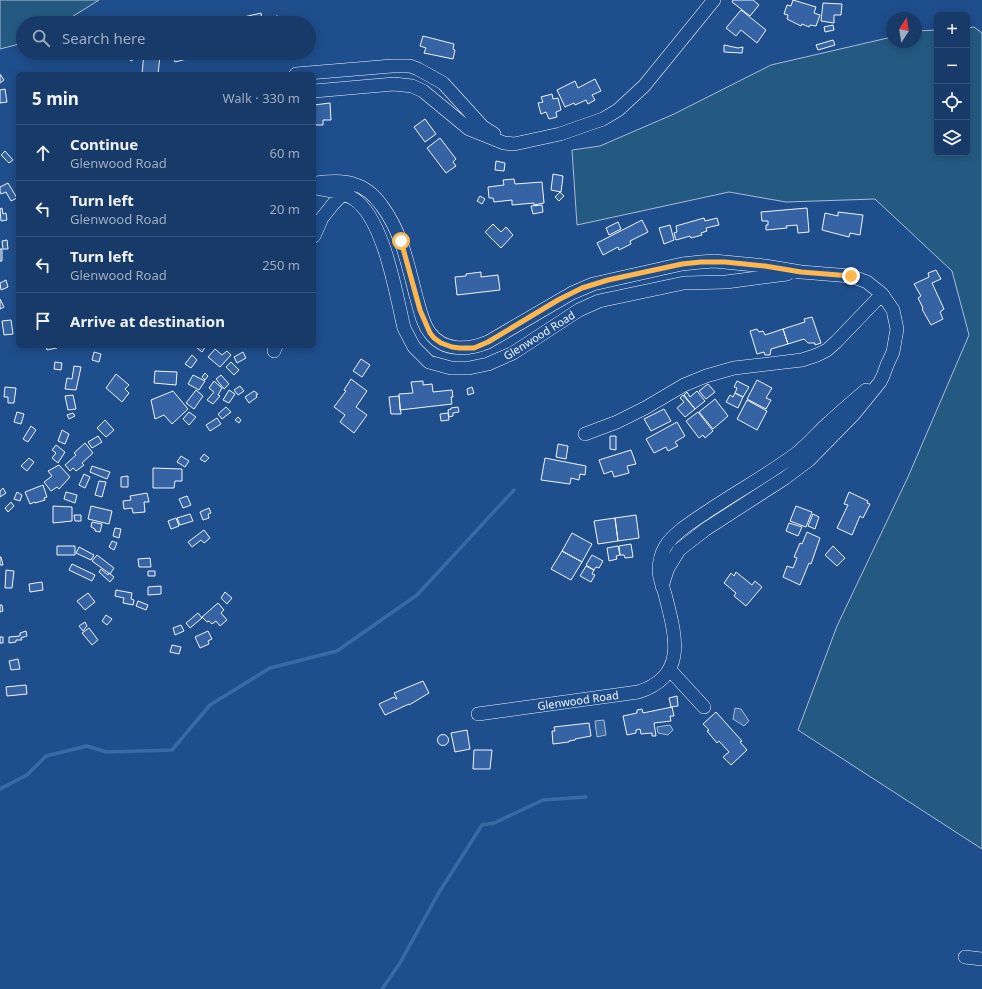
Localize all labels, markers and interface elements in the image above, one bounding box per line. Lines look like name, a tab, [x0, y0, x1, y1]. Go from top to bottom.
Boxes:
north arrow	[886, 12, 922, 48]
map controls	[934, 12, 970, 156]
button: +	[934, 12, 970, 48]
search box	[16, 16, 316, 60]
icon: search	[30, 27, 52, 49]
text: Search here	[62, 28, 145, 48]
button: −	[934, 48, 970, 84]
button: locate	[934, 84, 970, 120]
text: 5 min	[32, 87, 79, 110]
text: Walk · 330 m	[222, 89, 300, 107]
button: layers	[934, 120, 970, 156]
text: Continue	[70, 134, 138, 154]
icon: ahead	[32, 142, 54, 164]
text: 60 m	[270, 144, 300, 162]
text: Glenwood Road	[70, 154, 167, 172]
text: Turn left	[70, 190, 134, 210]
icon: left	[32, 198, 54, 220]
text: 20 m	[270, 200, 300, 218]
text: Glenwood Road	[70, 210, 167, 228]
route start	[392, 232, 410, 250]
text: Turn left	[70, 246, 134, 266]
icon: left	[32, 254, 54, 276]
text: 250 m	[262, 256, 300, 274]
text: Glenwood Road	[70, 266, 167, 284]
route end	[842, 267, 860, 285]
street label: Glenwood Road	[500, 307, 578, 363]
icon: arrive	[32, 310, 54, 332]
text: Arrive at destination	[70, 311, 225, 331]
street label: Glenwood Road	[536, 687, 620, 713]

